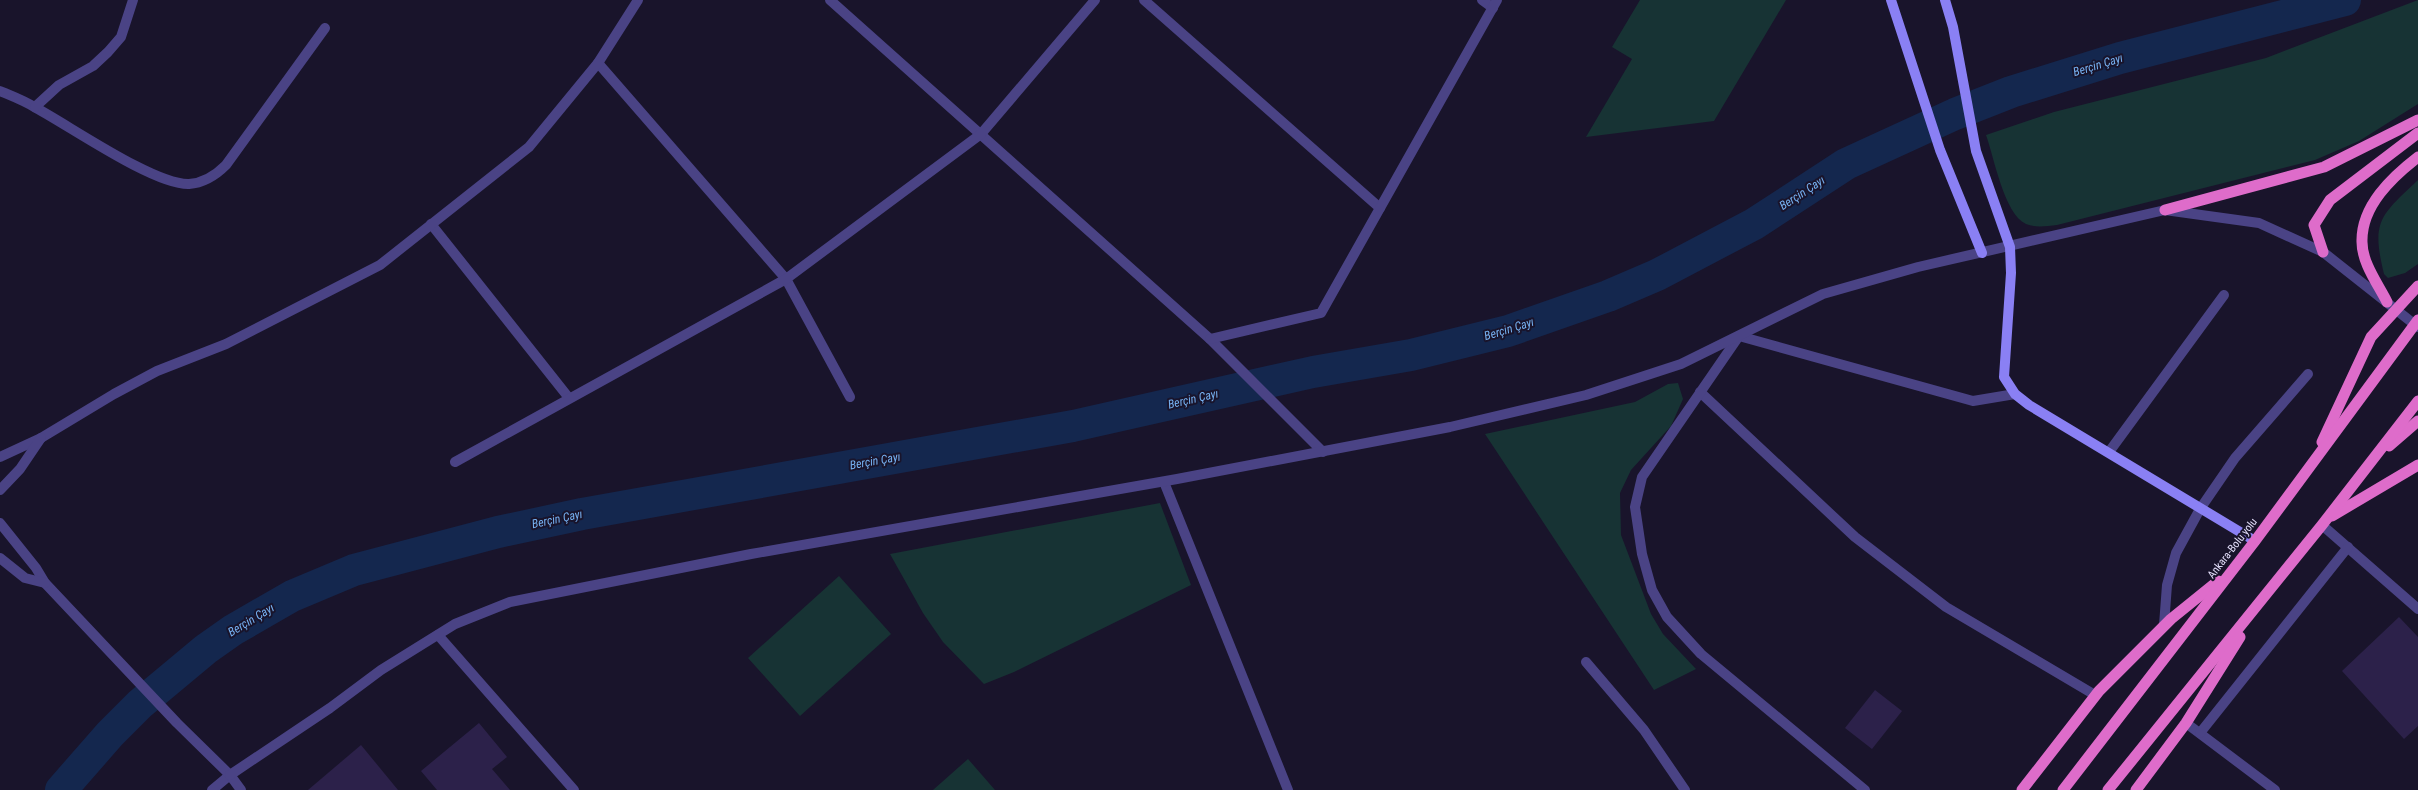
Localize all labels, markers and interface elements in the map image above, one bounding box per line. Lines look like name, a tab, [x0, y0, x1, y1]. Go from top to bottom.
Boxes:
water label: Berçin Çayı	[2071, 51, 2125, 79]
water label: Berçin Çayı	[1777, 173, 1828, 213]
water label: Berçin Çayı	[1482, 315, 1536, 343]
water label: Berçin Çayı	[1166, 386, 1220, 412]
water label: Berçin Çayı	[849, 450, 902, 472]
water label: Berçin Çayı	[530, 507, 584, 531]
street label: Ankara-Bolu yolu	[2205, 516, 2260, 581]
water label: Berçin Çayı	[225, 601, 277, 639]

